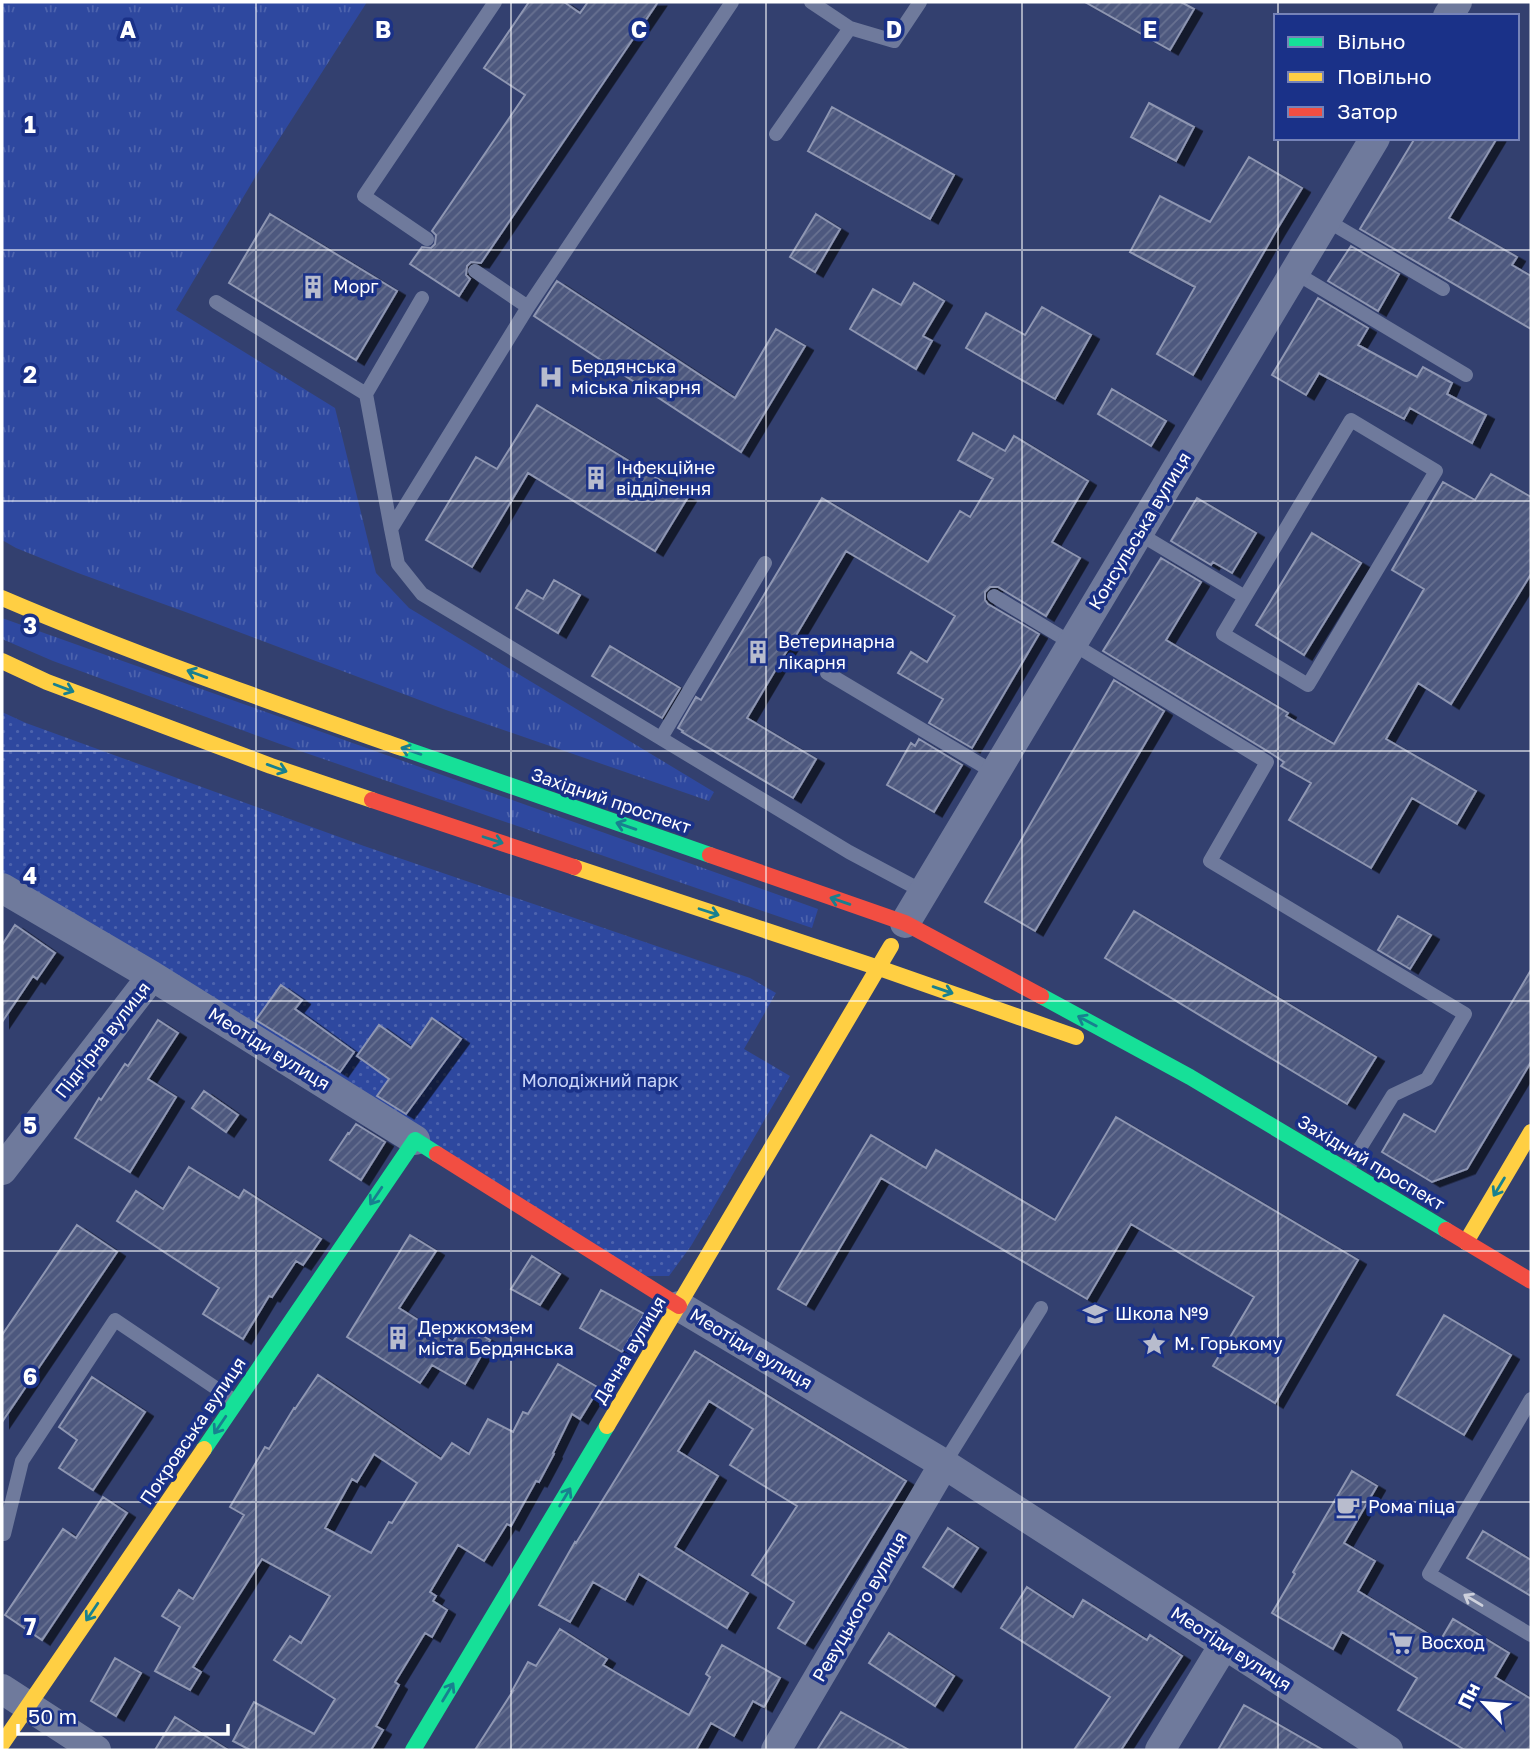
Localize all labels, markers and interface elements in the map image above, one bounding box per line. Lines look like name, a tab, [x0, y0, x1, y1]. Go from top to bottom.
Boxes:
legend	[1274, 14, 1519, 140]
text: A	[120, 15, 137, 43]
text: B	[375, 15, 391, 43]
text: C	[631, 15, 647, 43]
text: D	[886, 15, 902, 43]
text: E	[1143, 15, 1157, 43]
text: Вільно	[1337, 28, 1405, 54]
text: Повільно	[1337, 63, 1432, 89]
text: Затор	[1337, 98, 1398, 124]
text: 1	[24, 110, 36, 138]
building icon: Морг	[299, 273, 327, 301]
place label: Морг	[333, 275, 379, 297]
place label: Бердянська міська лікарня	[571, 355, 701, 398]
text: 2	[23, 360, 37, 388]
hospital icon: Бердянська міська лікарня	[537, 363, 565, 391]
street label: Консульська вулиця	[1083, 448, 1195, 613]
place label: Інфекційне відділення	[616, 456, 715, 499]
building icon: Інфекційне відділення	[582, 464, 610, 492]
text: 3	[23, 611, 37, 639]
place label: Ветеринарна лікарня	[778, 630, 895, 673]
building icon: Ветеринарна лікарня	[744, 638, 772, 666]
one-way arrow	[186, 667, 208, 680]
one-way arrow	[53, 683, 75, 696]
one-way arrow	[400, 744, 422, 756]
street label: Західний проспект	[528, 762, 694, 838]
one-way arrow	[266, 763, 288, 775]
one-way arrow	[615, 819, 637, 831]
one-way arrow	[482, 834, 504, 847]
text: 4	[23, 861, 37, 889]
one-way arrow	[830, 894, 852, 906]
one-way arrow	[698, 906, 720, 919]
street label: Підгірна вулиця	[50, 977, 154, 1102]
one-way arrow	[931, 985, 953, 998]
street label: Меотіди вулиця	[205, 1002, 334, 1094]
one-way arrow	[1077, 1014, 1098, 1028]
park label: Молодіжний парк	[521, 1069, 679, 1091]
street label: Західний проспект	[1294, 1110, 1449, 1215]
text: 5	[23, 1111, 37, 1139]
one-way arrow	[1491, 1176, 1505, 1196]
one-way arrow	[369, 1186, 383, 1205]
street label: Дачна вулиця	[588, 1292, 670, 1407]
school or university icon: Школа №9	[1081, 1300, 1109, 1328]
place label: Школа №9	[1115, 1302, 1209, 1324]
street label: Меотіди вулиця	[686, 1303, 817, 1393]
place label: Держкомзем міста Бердянська	[418, 1316, 574, 1359]
building icon: Держкомзем міста Бердянська	[384, 1324, 412, 1352]
place icon: М. Горькому	[1140, 1330, 1168, 1358]
place label: М. Горькому	[1174, 1332, 1283, 1354]
street label: Покровська вулиця	[135, 1352, 250, 1508]
text: 6	[23, 1362, 37, 1390]
one-way arrow	[213, 1414, 227, 1434]
one-way arrow	[558, 1487, 572, 1507]
cafe icon: Рома піца	[1334, 1493, 1362, 1521]
place label: Рома піца	[1368, 1495, 1455, 1517]
street label: Ревуцького вулиця	[807, 1528, 911, 1685]
one-way arrow	[1463, 1593, 1483, 1607]
street label: Меотіди вулиця	[1167, 1601, 1296, 1695]
one-way arrow	[85, 1602, 99, 1621]
text: 7	[24, 1612, 36, 1640]
supermarket icon: Восход	[1387, 1629, 1415, 1657]
place label: Восход	[1421, 1631, 1485, 1653]
north arrow	[1449, 1668, 1519, 1738]
text: Пн	[1452, 1679, 1484, 1712]
one-way arrow	[441, 1682, 455, 1702]
scale bar	[18, 1692, 228, 1736]
text: 50 m	[28, 1703, 77, 1729]

